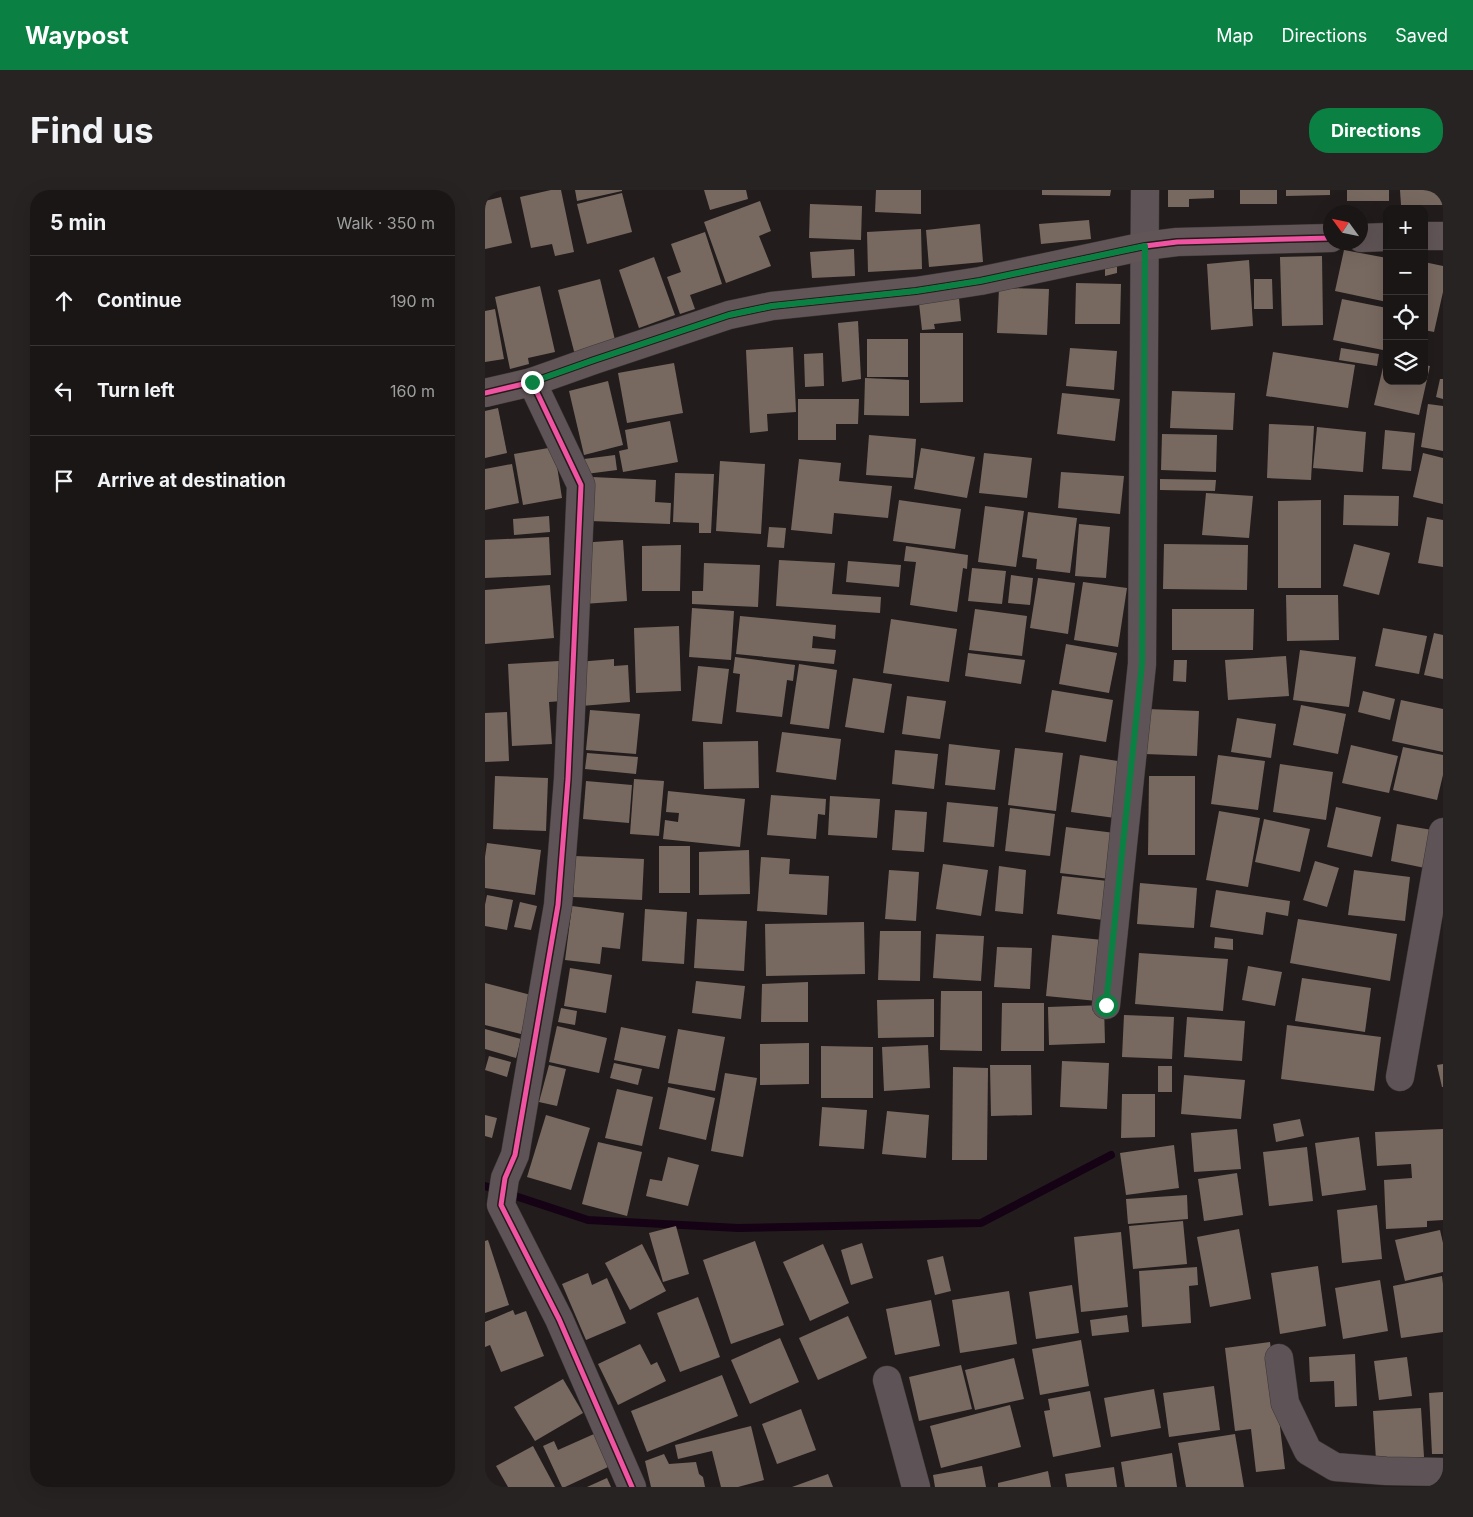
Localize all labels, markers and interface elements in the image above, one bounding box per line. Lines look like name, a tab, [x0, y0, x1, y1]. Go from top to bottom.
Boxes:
text: Waypost	[25, 21, 129, 50]
text: Map	[1216, 25, 1254, 46]
text: Directions	[1282, 25, 1367, 46]
text: Saved	[1395, 25, 1448, 46]
button: Directions	[1309, 108, 1443, 153]
text: Find us	[30, 109, 154, 151]
north arrow	[1323, 205, 1368, 250]
map controls	[1383, 205, 1428, 385]
button: +	[1383, 205, 1428, 250]
text: 5 min	[50, 210, 106, 235]
text: Walk · 350 m	[337, 213, 435, 233]
button: −	[1383, 250, 1428, 295]
icon: ahead	[50, 287, 78, 315]
text: Continue	[97, 289, 182, 312]
text: 190 m	[390, 291, 435, 311]
button: locate	[1383, 295, 1428, 340]
button: layers	[1383, 340, 1428, 385]
route end	[521, 371, 544, 394]
icon: left	[50, 377, 78, 405]
text: Turn left	[97, 379, 175, 402]
text: 160 m	[390, 381, 435, 401]
icon: arrive	[50, 467, 78, 495]
text: Arrive at destination	[97, 469, 286, 492]
route start	[1095, 994, 1118, 1017]

